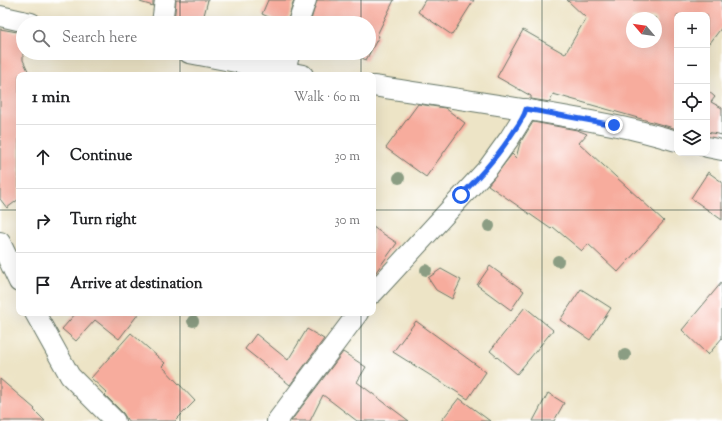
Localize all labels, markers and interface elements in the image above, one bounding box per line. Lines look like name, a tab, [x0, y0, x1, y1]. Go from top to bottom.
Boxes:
north arrow	[626, 12, 662, 48]
map controls	[674, 12, 710, 156]
button: +	[674, 12, 710, 48]
search box	[16, 16, 376, 60]
icon: search	[30, 27, 52, 49]
text: Search here	[62, 28, 137, 49]
button: −	[674, 48, 710, 84]
button: locate	[674, 84, 710, 120]
text: 1 min	[32, 86, 70, 110]
text: Walk · 60 m	[294, 89, 360, 107]
route end	[605, 116, 623, 134]
button: layers	[674, 120, 710, 156]
icon: ahead	[32, 146, 54, 168]
text: Continue	[70, 146, 132, 167]
text: 30 m	[334, 148, 360, 166]
route start	[452, 186, 470, 204]
icon: right	[32, 210, 54, 232]
text: Turn right	[70, 210, 136, 231]
text: 30 m	[334, 212, 360, 230]
icon: arrive	[32, 274, 54, 296]
text: Arrive at destination	[70, 274, 203, 295]

